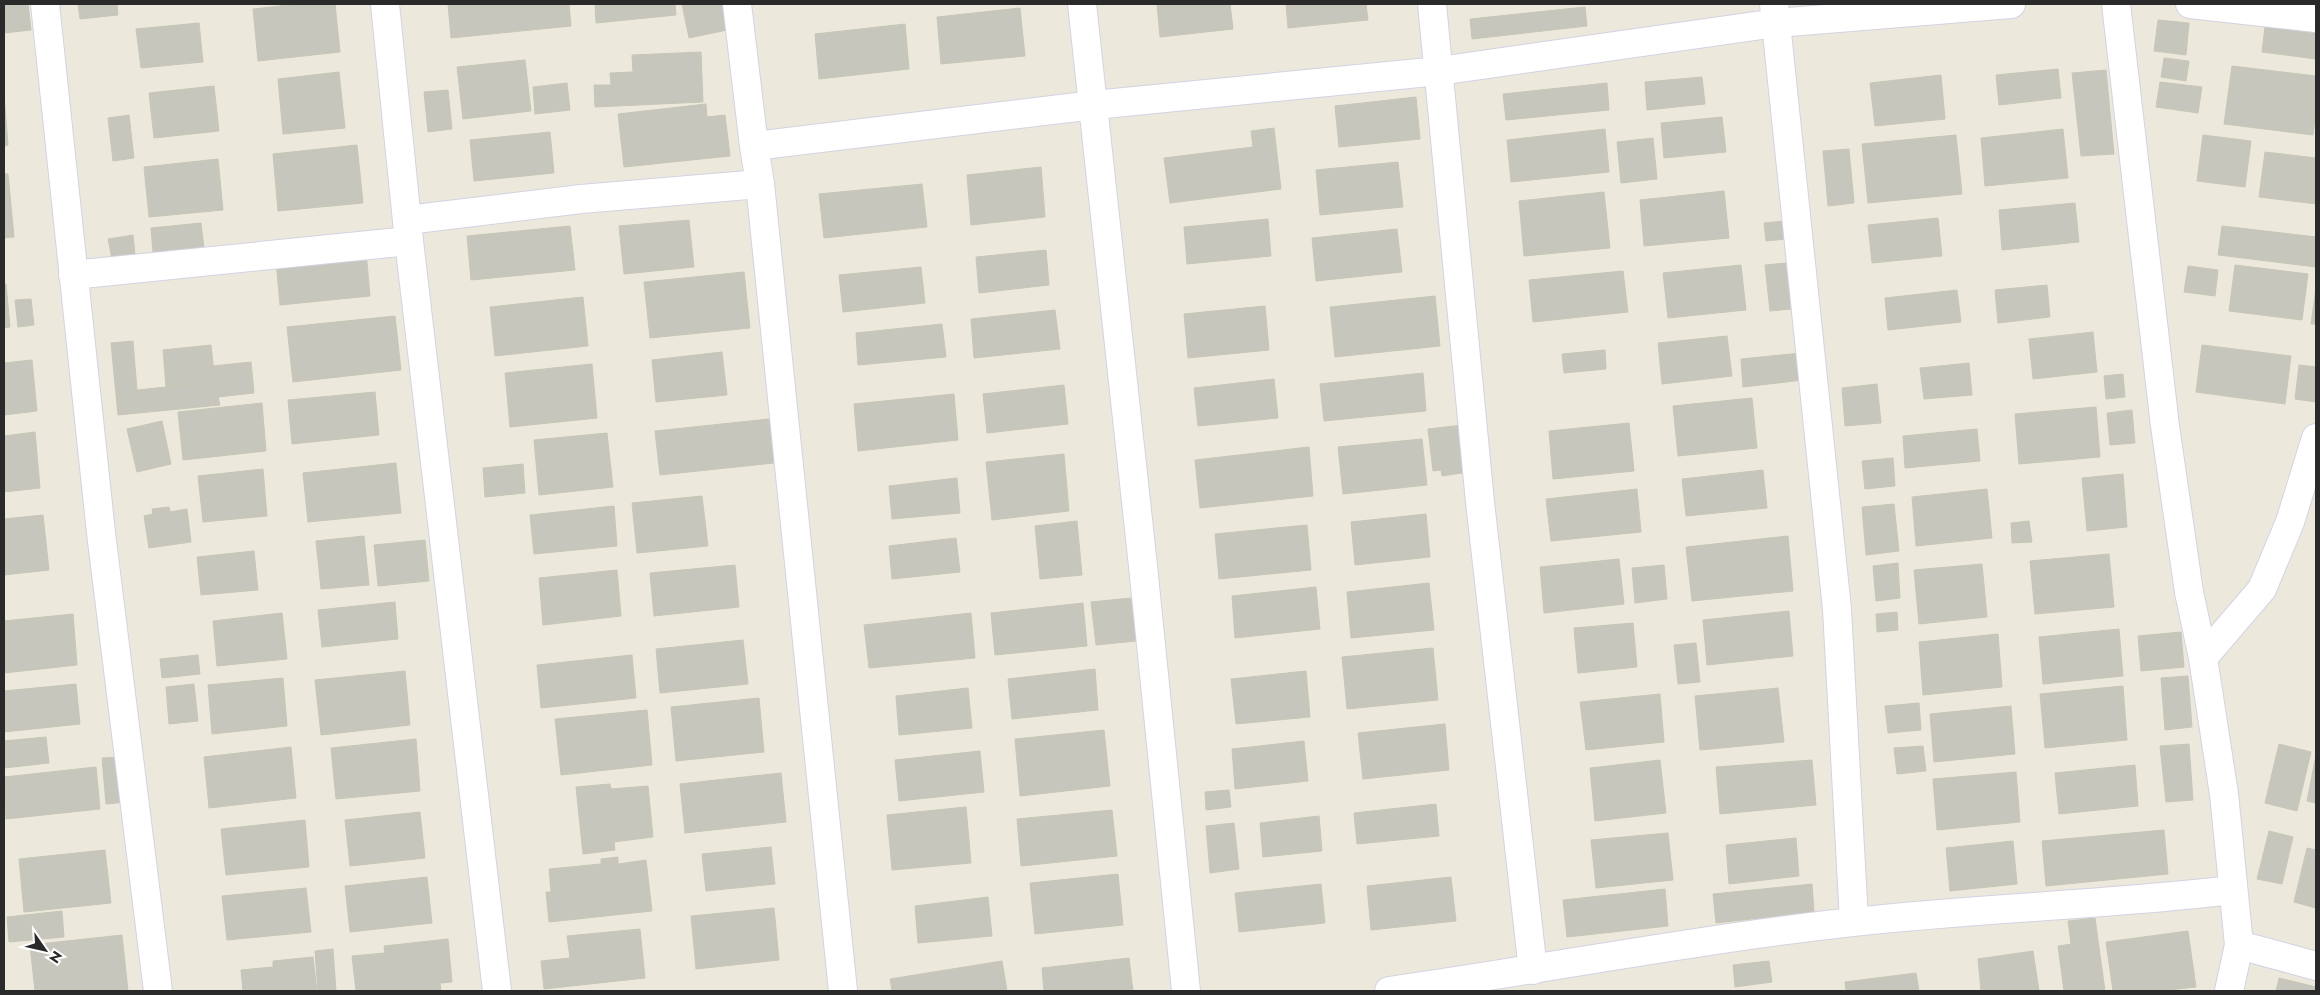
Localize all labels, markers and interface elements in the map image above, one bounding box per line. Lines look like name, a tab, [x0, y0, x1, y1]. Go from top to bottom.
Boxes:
north arrow	[20, 925, 70, 975]
text: N	[44, 947, 67, 967]

